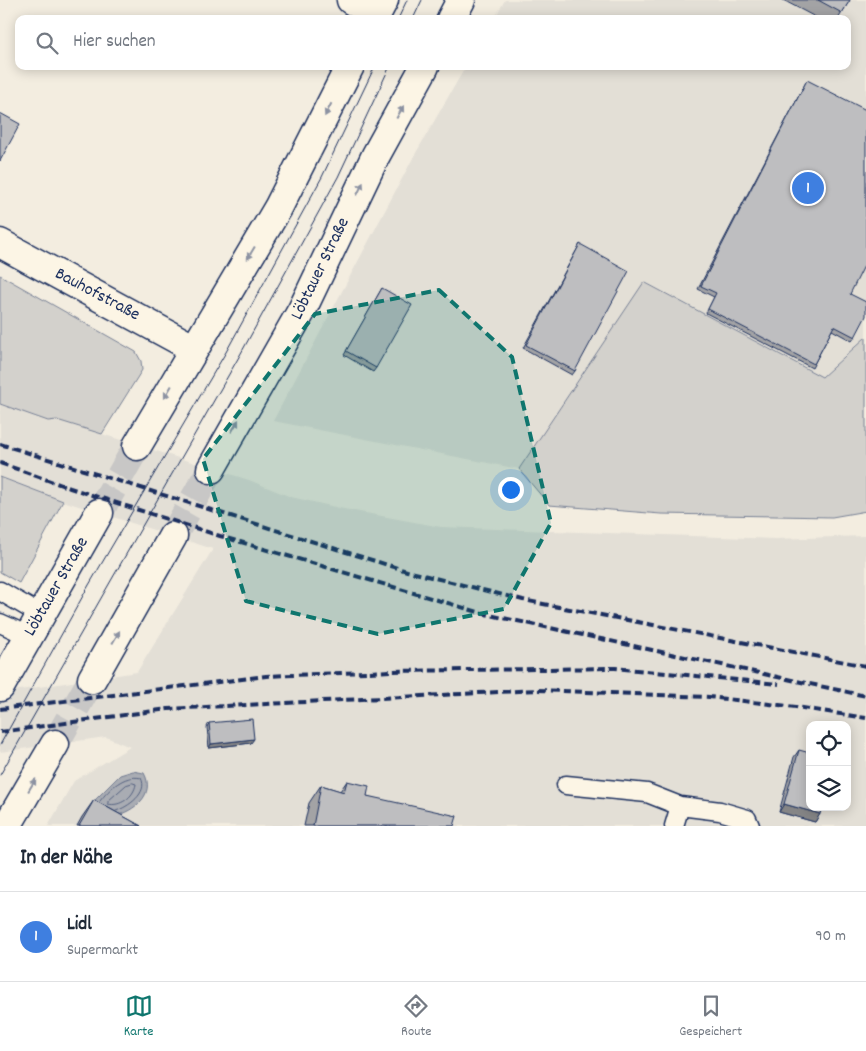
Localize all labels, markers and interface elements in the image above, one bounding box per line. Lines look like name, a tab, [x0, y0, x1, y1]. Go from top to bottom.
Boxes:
search box	[15, 15, 851, 70]
icon: search	[33, 29, 61, 57]
text: Hier suchen	[73, 29, 156, 56]
one-way arrow	[324, 102, 332, 117]
one-way arrow	[396, 105, 404, 120]
pin: 1	[792, 169, 824, 207]
one-way arrow	[356, 182, 364, 197]
street label: Löbtauer Straße	[285, 214, 357, 324]
one-way arrow	[246, 246, 255, 259]
street label: Bauhofstraße	[50, 262, 144, 328]
one-way arrow	[164, 385, 172, 400]
one-way arrow	[231, 420, 240, 433]
your location	[498, 477, 524, 503]
street label: Löbtauer Straße	[18, 533, 96, 641]
one-way arrow	[112, 629, 120, 644]
map controls	[806, 721, 851, 811]
button: locate	[806, 721, 851, 766]
button: layers	[806, 766, 851, 811]
one-way arrow	[27, 779, 36, 792]
text: In der Nähe	[20, 844, 112, 874]
text: Lidl	[67, 912, 92, 939]
text: 1	[34, 925, 38, 948]
text: 90 m	[815, 925, 846, 948]
text: Supermarkt	[67, 939, 138, 962]
tab: Karte	[124, 992, 153, 1042]
tab: Route	[401, 992, 432, 1042]
tab: Gespeichert	[679, 992, 742, 1042]

